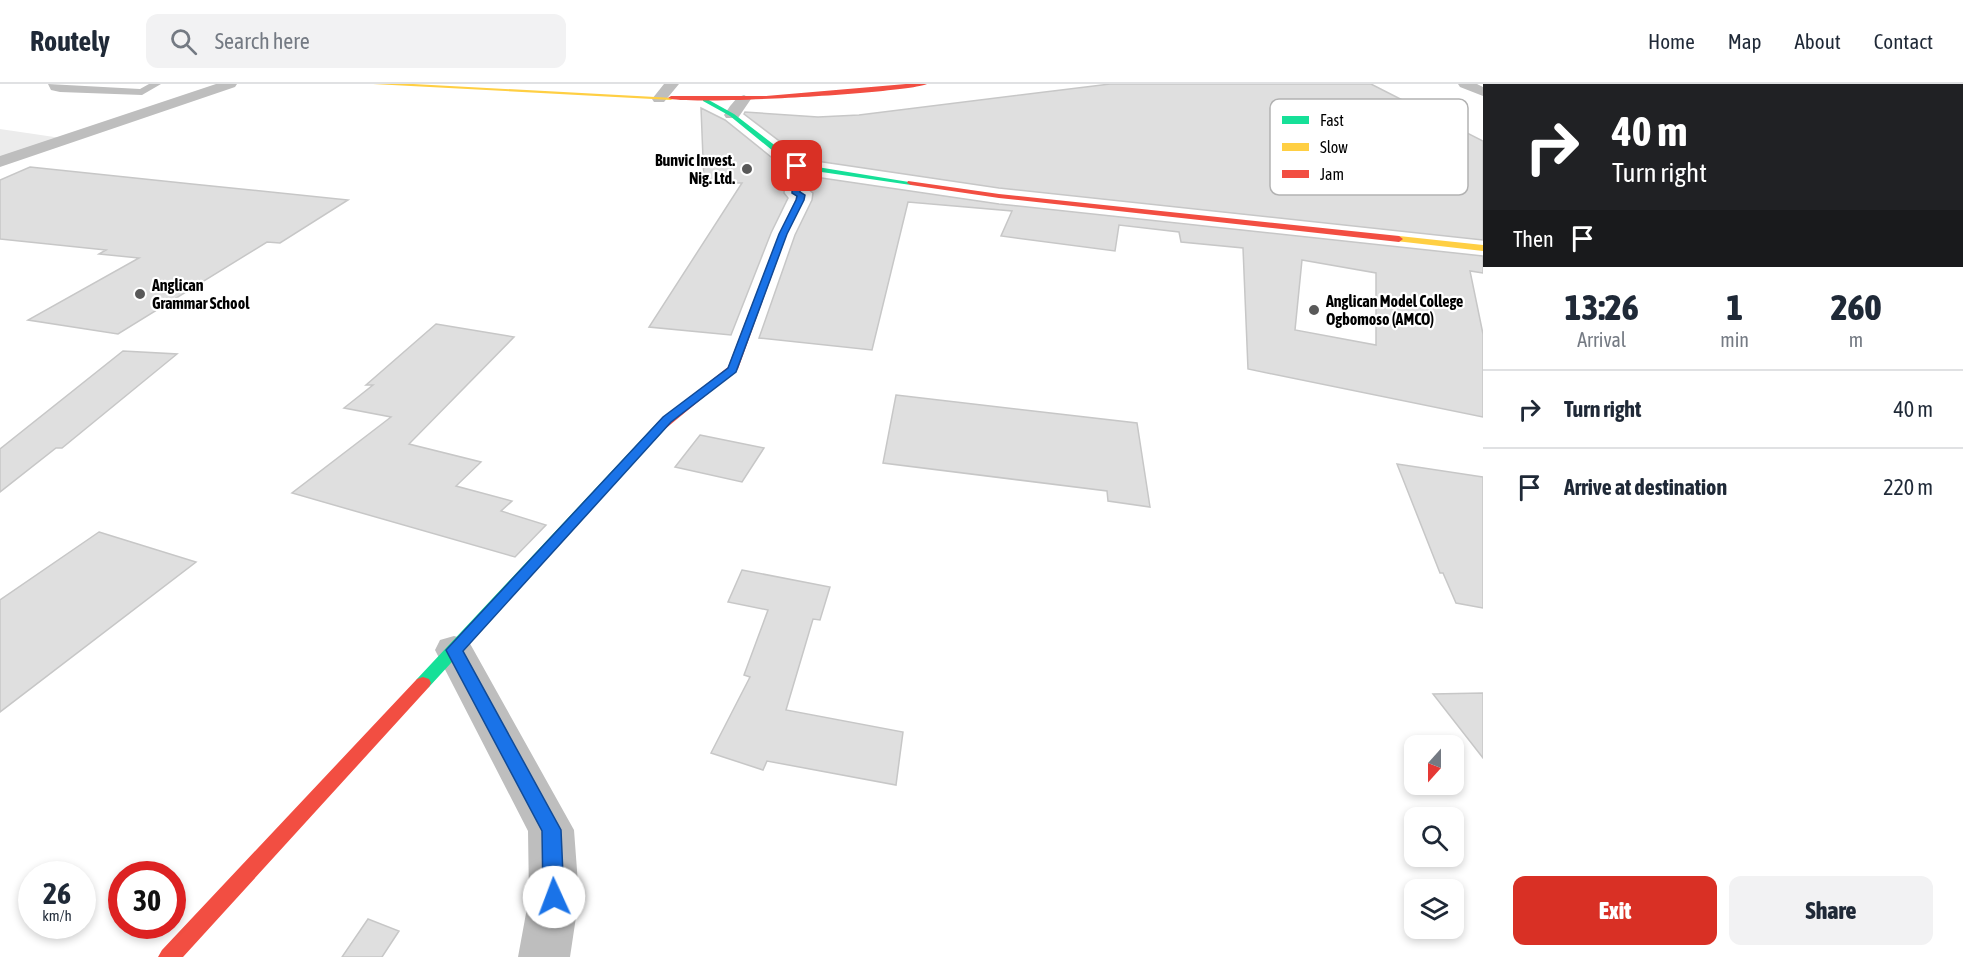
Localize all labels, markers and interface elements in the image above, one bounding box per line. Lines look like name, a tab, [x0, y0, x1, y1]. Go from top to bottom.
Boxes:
search box	[146, 14, 566, 68]
text: Routely	[30, 25, 110, 57]
icon: search	[167, 25, 200, 58]
text: Search here	[215, 28, 310, 54]
text: Home	[1648, 29, 1695, 53]
text: Map	[1728, 29, 1762, 53]
text: About	[1795, 29, 1841, 53]
text: Contact	[1874, 29, 1933, 53]
legend	[1270, 99, 1468, 195]
text: 40 m	[1612, 107, 1687, 155]
icon: right	[1513, 108, 1591, 186]
text: Fast	[1320, 111, 1344, 129]
text: Slow	[1320, 138, 1348, 156]
pin	[771, 140, 822, 191]
icon: arrive	[780, 149, 813, 182]
place label: Bunvic Invest. Nig. Ltd.	[655, 151, 735, 187]
text: Turn right	[1612, 157, 1707, 188]
marker: Bunvic Invest. Nig. Ltd.	[740, 162, 754, 176]
text: Jam	[1320, 165, 1344, 183]
icon: arrive	[1566, 222, 1599, 255]
text: Then	[1513, 226, 1554, 252]
place label: Anglican Grammar School	[151, 276, 250, 312]
text: 13:26	[1565, 286, 1639, 328]
text: 1	[1726, 286, 1743, 328]
text: 260	[1831, 286, 1881, 328]
marker: Anglican Grammar School	[133, 287, 147, 301]
place label: Anglican Model College Ogbomoso (AMCO)	[1325, 292, 1463, 328]
marker: Anglican Model College Ogbomoso (AMCO)	[1307, 303, 1321, 317]
text: Arrival	[1577, 328, 1626, 351]
text: min	[1720, 328, 1749, 351]
text: m	[1849, 328, 1863, 351]
icon: right	[1513, 393, 1546, 426]
text: Turn right	[1564, 396, 1641, 422]
text: 40 m	[1893, 396, 1933, 422]
icon: arrive	[1513, 471, 1546, 504]
text: Arrive at destination	[1564, 474, 1727, 500]
text: 220 m	[1883, 474, 1933, 500]
north arrow	[1404, 735, 1464, 795]
map controls	[1404, 735, 1464, 939]
button: search	[1404, 807, 1464, 867]
speed limit sign: 30	[108, 861, 186, 939]
position arrow	[522, 865, 586, 929]
text: 26	[43, 876, 71, 910]
button: Exit	[1513, 876, 1717, 945]
button: Share	[1729, 876, 1933, 945]
button: layers	[1404, 879, 1464, 939]
text: km/h	[42, 907, 72, 924]

